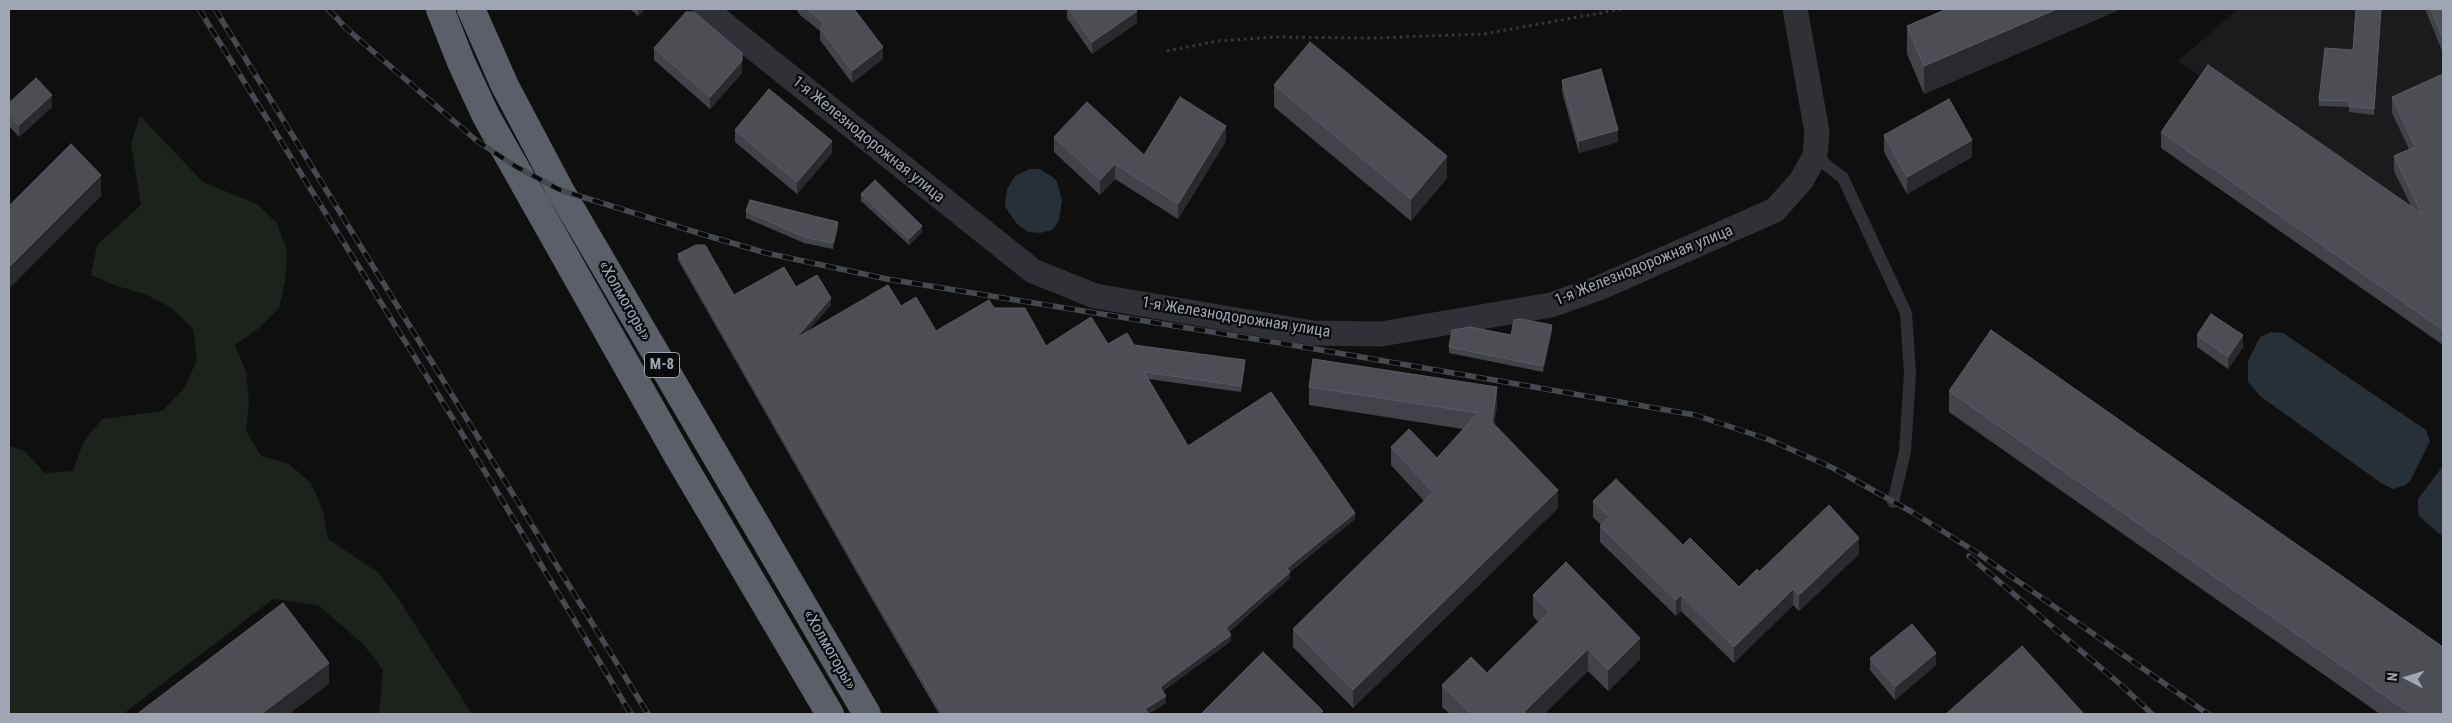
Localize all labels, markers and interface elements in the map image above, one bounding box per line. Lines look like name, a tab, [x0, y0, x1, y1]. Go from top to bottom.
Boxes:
street label: 1-я Железнодорожная улица	[788, 73, 948, 207]
street label: 1-я Железнодорожная улица	[1552, 221, 1736, 311]
street label: «Холмогоры»	[593, 258, 655, 344]
street label: 1-я Железнодорожная улица	[1140, 294, 1332, 342]
road number: М-8	[644, 352, 680, 378]
street label: «Холмогоры»	[798, 607, 860, 693]
north arrow	[2382, 653, 2432, 703]
text: N	[2384, 672, 2400, 682]

